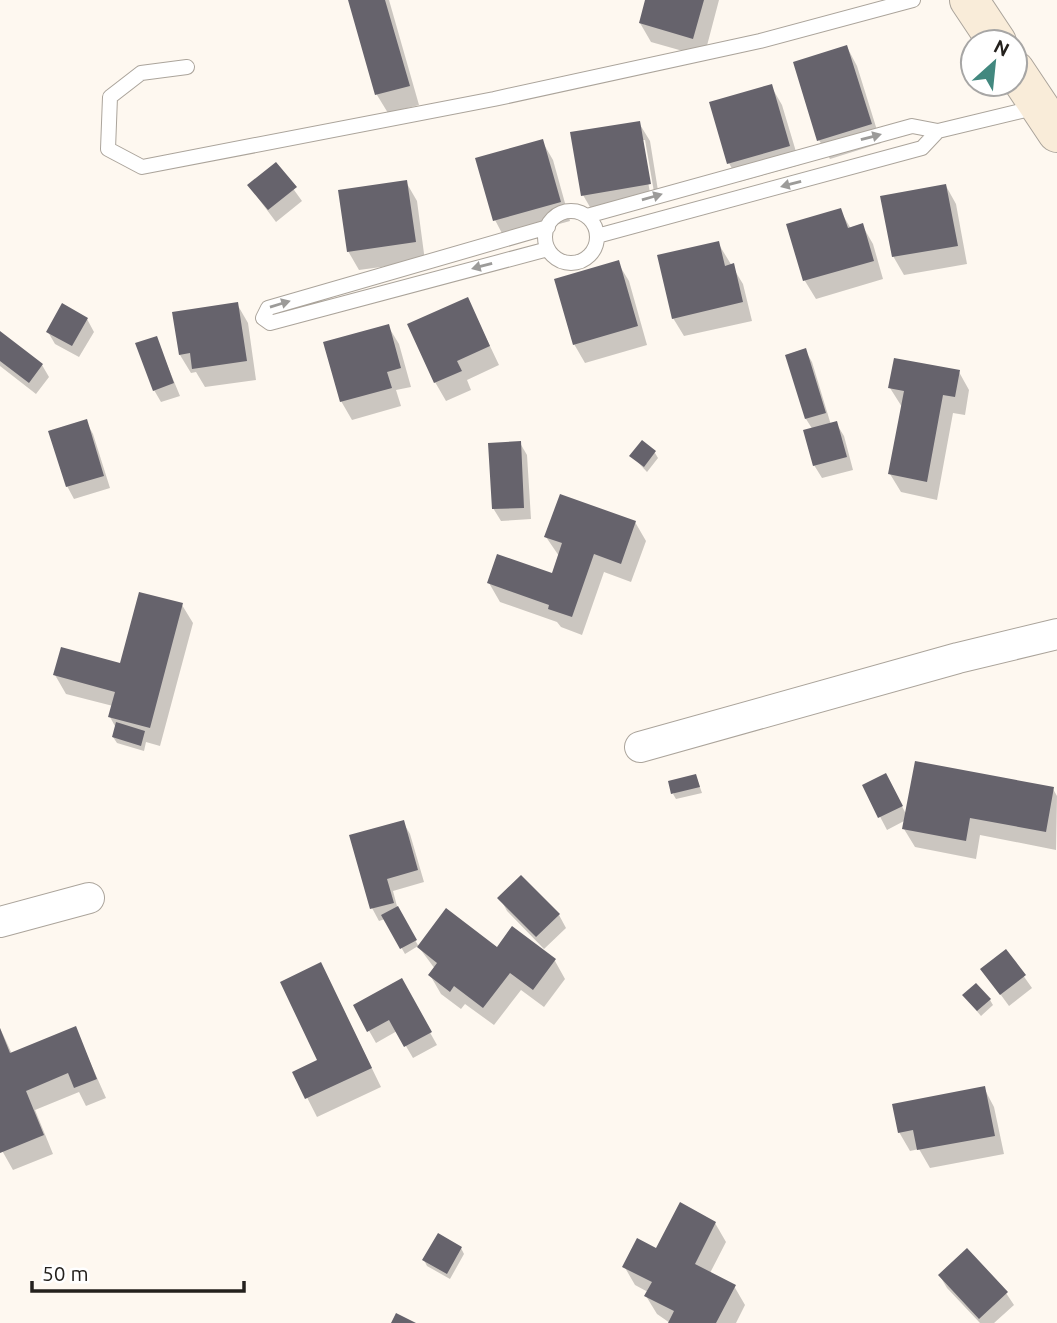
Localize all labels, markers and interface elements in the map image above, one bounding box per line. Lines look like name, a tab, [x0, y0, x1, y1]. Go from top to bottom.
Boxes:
north arrow	[959, 28, 1029, 98]
text: N	[990, 35, 1013, 61]
one-way arrow	[861, 131, 882, 141]
one-way arrow	[780, 179, 802, 190]
one-way arrow	[642, 192, 663, 202]
one-way arrow	[471, 262, 492, 272]
one-way arrow	[269, 299, 290, 309]
scale bar	[32, 1250, 243, 1294]
text: 50 m	[42, 1261, 89, 1285]

